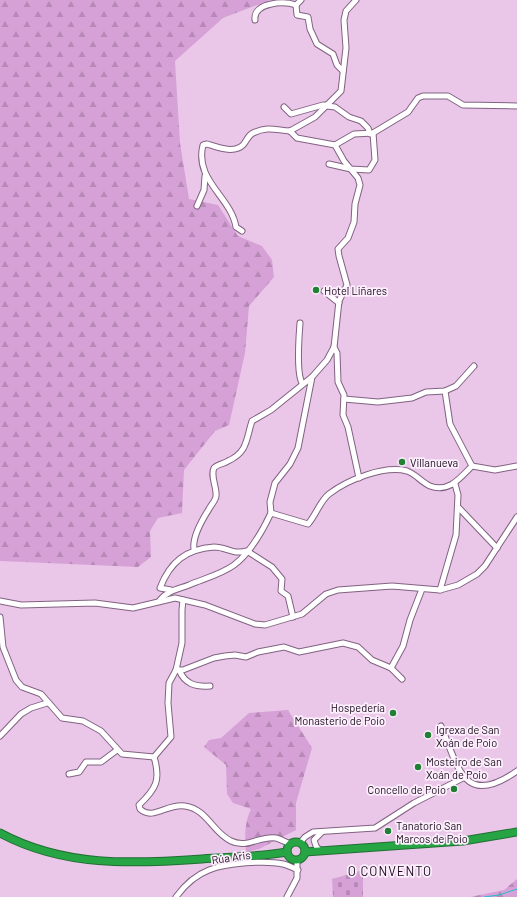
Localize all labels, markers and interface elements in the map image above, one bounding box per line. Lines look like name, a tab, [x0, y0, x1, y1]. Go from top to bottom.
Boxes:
place label: Hotel Liñares	[324, 284, 387, 297]
marker: Hotel Liñares	[311, 285, 321, 295]
place label: Villanueva	[410, 456, 458, 469]
marker: Villanueva	[397, 457, 407, 467]
place label: Hospedería Monasterio de Poio	[294, 701, 385, 727]
marker: Hospedería Monasterio de Poio	[388, 708, 398, 718]
place label: Igrexa de San Xoán de Poio	[436, 723, 500, 749]
marker: Igrexa de San Xoán de Poio	[423, 730, 433, 740]
place label: Mosteiro de San Xoán de Poio	[426, 755, 502, 781]
marker: Mosteiro de San Xoán de Poio	[413, 762, 423, 772]
place label: Concello de Poio	[368, 783, 446, 796]
marker: Concello de Poio	[449, 784, 459, 794]
place label: Tanatorio San Marcos de Poio	[396, 819, 468, 845]
marker: Tanatorio San Marcos de Poio	[383, 826, 393, 836]
street label: Rúa Aris	[211, 848, 251, 866]
district label: O CONVENTO	[348, 863, 432, 879]

